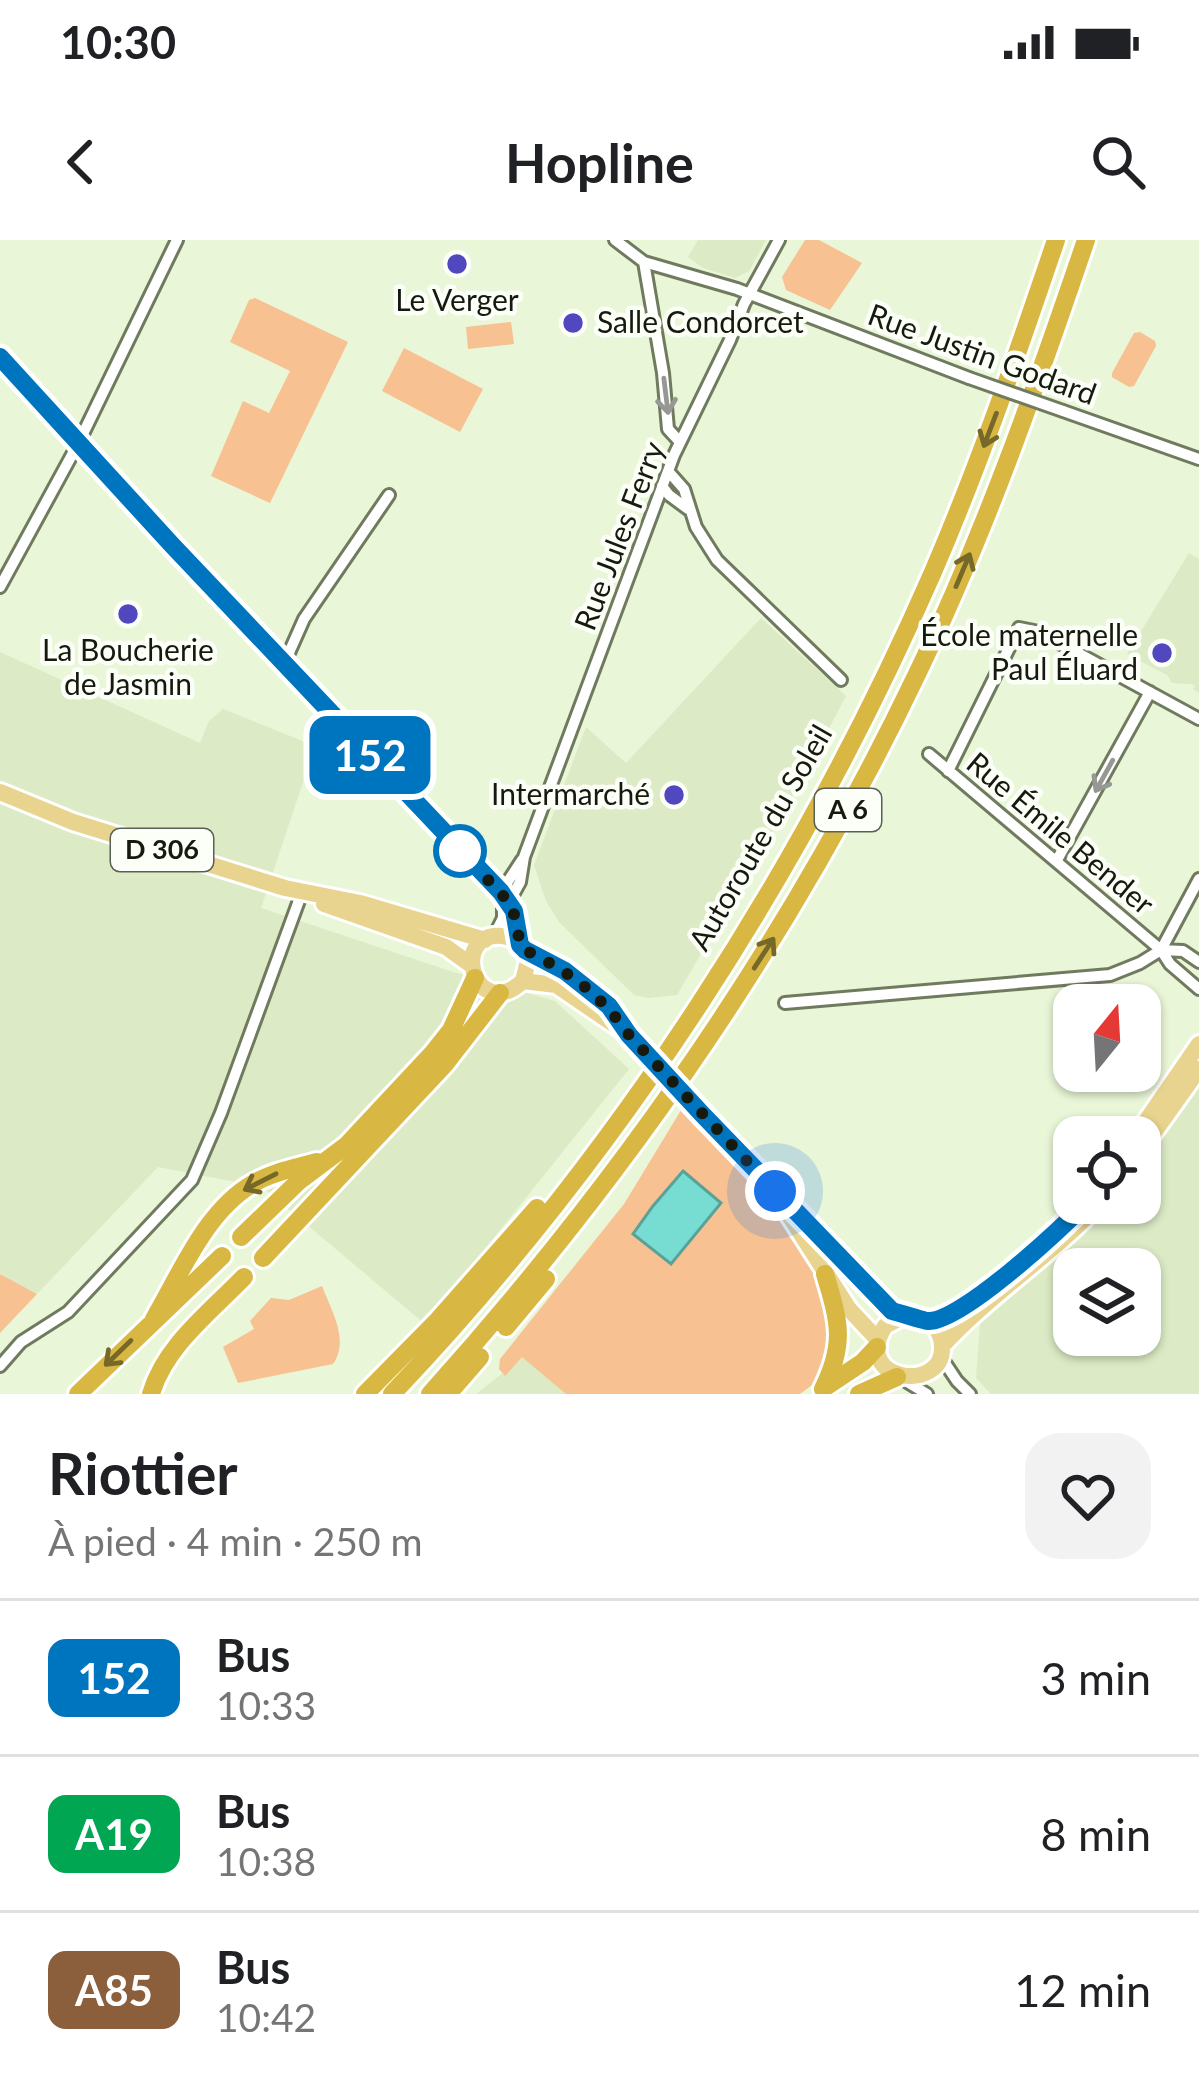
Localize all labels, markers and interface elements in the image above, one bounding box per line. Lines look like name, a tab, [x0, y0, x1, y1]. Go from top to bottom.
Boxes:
text: 10:30	[60, 15, 176, 69]
icon: back	[48, 129, 114, 195]
icon: search	[1085, 129, 1151, 195]
text: Hopline	[505, 130, 694, 195]
marker: Le Verger	[444, 251, 470, 277]
place label: Le Verger	[395, 281, 519, 317]
street label: Rue Justin Godard	[864, 295, 1102, 411]
place label: Salle Condorcet	[597, 303, 804, 339]
marker: Salle Condorcet	[560, 310, 586, 336]
one-way arrow	[655, 376, 677, 415]
one-way arrow	[977, 410, 999, 447]
street label: Rue Jules Ferry	[566, 435, 671, 635]
one-way arrow	[954, 553, 976, 589]
marker: La Boucherie de Jasmin	[115, 601, 141, 627]
place label: École maternelle Paul Éluard	[920, 616, 1138, 686]
place label: La Boucherie de Jasmin	[42, 631, 214, 701]
marker: École maternelle Paul Éluard	[1149, 640, 1175, 666]
line badge: 152	[301, 716, 439, 794]
street label: Autoroute du Soleil	[680, 718, 838, 956]
text: 152	[333, 730, 407, 780]
street label: Rue Émile Bender	[960, 744, 1162, 921]
one-way arrow	[1092, 758, 1115, 793]
place label: Intermarché	[491, 775, 650, 811]
marker: Intermarché	[661, 782, 687, 808]
road number: A 6	[815, 789, 881, 831]
unlabelled marker	[435, 826, 485, 876]
road number: D 306	[111, 829, 213, 871]
one-way arrow	[751, 936, 776, 970]
north arrow	[1053, 984, 1161, 1092]
map controls	[1053, 984, 1161, 1356]
button: locate	[1053, 1116, 1161, 1224]
your location	[745, 1161, 805, 1221]
one-way arrow	[243, 1172, 279, 1195]
button: layers	[1053, 1248, 1161, 1356]
one-way arrow	[104, 1338, 133, 1367]
button: heart	[1025, 1433, 1151, 1559]
text: Riottier	[48, 1439, 238, 1507]
text: À pied · 4 min · 250 m	[48, 1518, 423, 1564]
text: Bus	[216, 1628, 290, 1682]
text: 3 min	[1040, 1651, 1151, 1705]
text: 152	[77, 1653, 151, 1703]
text: 10:33	[216, 1682, 316, 1728]
text: Bus	[216, 1784, 290, 1838]
text: 8 min	[1040, 1807, 1151, 1861]
text: A19	[75, 1809, 153, 1859]
text: 10:38	[216, 1838, 316, 1884]
text: Bus	[216, 1940, 290, 1994]
text: 12 min	[1014, 1963, 1151, 2017]
text: A85	[75, 1965, 153, 2015]
text: 10:42	[216, 1994, 316, 2040]

